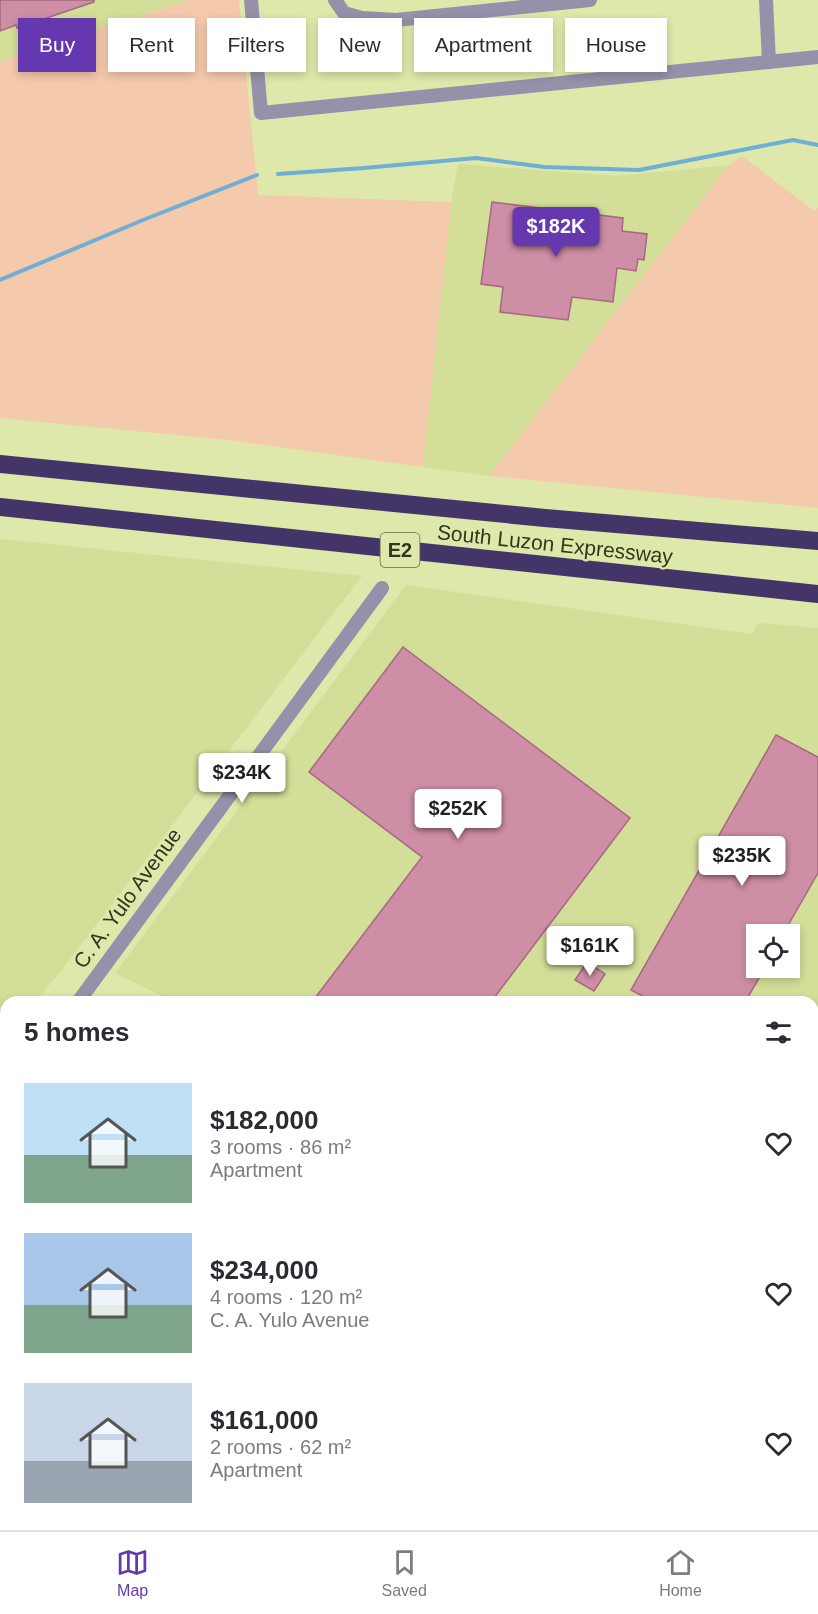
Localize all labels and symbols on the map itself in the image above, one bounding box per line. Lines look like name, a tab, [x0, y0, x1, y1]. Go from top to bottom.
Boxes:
pin: $182K	[514, 207, 598, 258]
street label: South Luzon Expressway	[436, 520, 675, 568]
road number: E2	[380, 533, 420, 567]
pin: $234K	[200, 753, 284, 804]
pin: $252K	[416, 789, 500, 840]
street label: C. A. Yulo Avenue	[69, 824, 185, 972]
pin: $235K	[700, 836, 784, 887]
pin: $161K	[548, 926, 632, 977]

